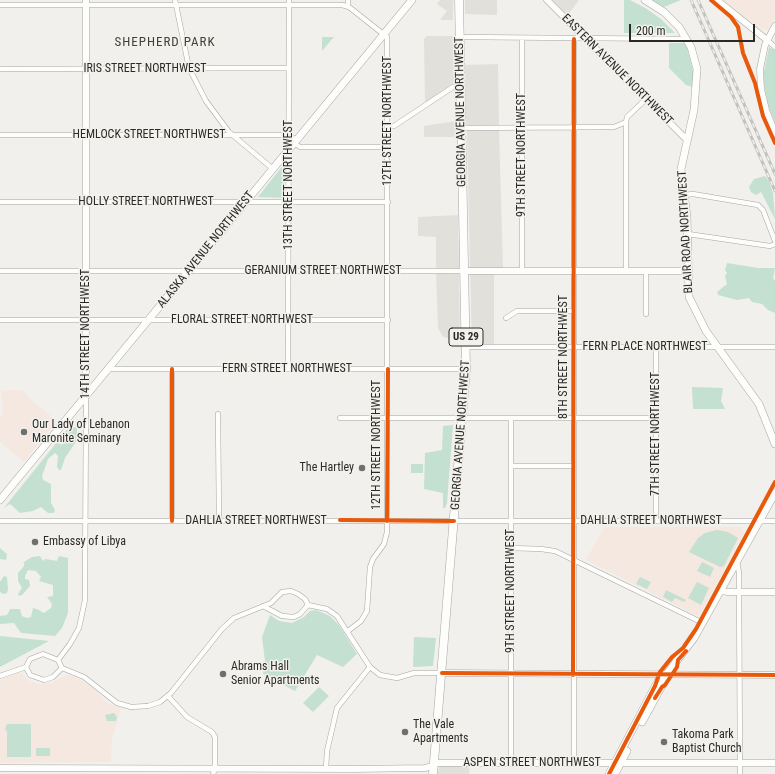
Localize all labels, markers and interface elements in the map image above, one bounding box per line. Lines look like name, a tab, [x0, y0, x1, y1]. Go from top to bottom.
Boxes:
street label: EASTERN AVENUE NORTHWEST	[558, 11, 676, 129]
scale bar	[631, 16, 757, 42]
text: 200 m	[636, 24, 666, 38]
district label: SHEPHERD PARK	[114, 35, 216, 51]
street label: GEORGIA AVENUE NORTHWEST	[452, 37, 470, 187]
street label: 12TH STREET NORTHWEST	[381, 56, 395, 186]
street label: IRIS STREET NORTHWEST	[83, 62, 207, 76]
street label: 9TH STREET NORTHWEST	[515, 93, 529, 217]
street label: 13TH STREET NORTHWEST	[282, 120, 296, 250]
street label: HEMLOCK STREET NORTHWEST	[73, 128, 225, 142]
street label: BLAIR ROAD NORTHWEST	[676, 170, 696, 294]
street label: ALASKA AVENUE NORTHWEST	[154, 189, 258, 311]
street label: HOLLY STREET NORTHWEST	[78, 195, 214, 209]
street label: GERANIUM STREET NORTHWEST	[244, 264, 402, 278]
street label: 14TH STREET NORTHWEST	[79, 269, 93, 399]
street label: 8TH STREET NORTHWEST	[557, 295, 571, 419]
street label: FLORAL STREET NORTHWEST	[171, 313, 313, 327]
road number: US 29	[449, 328, 483, 346]
street label: FERN PLACE NORTHWEST	[583, 340, 707, 354]
street label: GEORGIA AVENUE NORTHWEST	[449, 360, 473, 510]
street label: FERN STREET NORTHWEST	[222, 362, 352, 376]
street label: 7TH STREET NORTHWEST	[649, 372, 663, 496]
street label: 12TH STREET NORTHWEST	[370, 380, 384, 510]
place label: Our Lady of Lebanon Maronite Seminary	[32, 418, 130, 446]
marker: Our Lady of Lebanon Maronite Seminary	[19, 427, 29, 437]
place label: The Hartley	[300, 461, 354, 475]
marker: The Hartley	[357, 463, 367, 473]
street label: DAHLIA STREET NORTHWEST	[185, 514, 327, 528]
street label: DAHLIA STREET NORTHWEST	[580, 514, 722, 528]
street label: 9TH STREET NORTHWEST	[504, 529, 518, 653]
place label: Embassy of Libya	[43, 535, 126, 549]
marker: Embassy of Libya	[30, 537, 40, 547]
place label: Abrams Hall Senior Apartments	[231, 660, 319, 688]
marker: Abrams Hall Senior Apartments	[218, 669, 228, 679]
place label: The Vale Apartments	[413, 718, 469, 746]
marker: The Vale Apartments	[400, 727, 410, 737]
place label: Takoma Park Baptist Church	[672, 728, 742, 756]
marker: Takoma Park Baptist Church	[659, 737, 669, 747]
street label: ASPEN STREET NORTHWEST	[463, 756, 601, 770]

